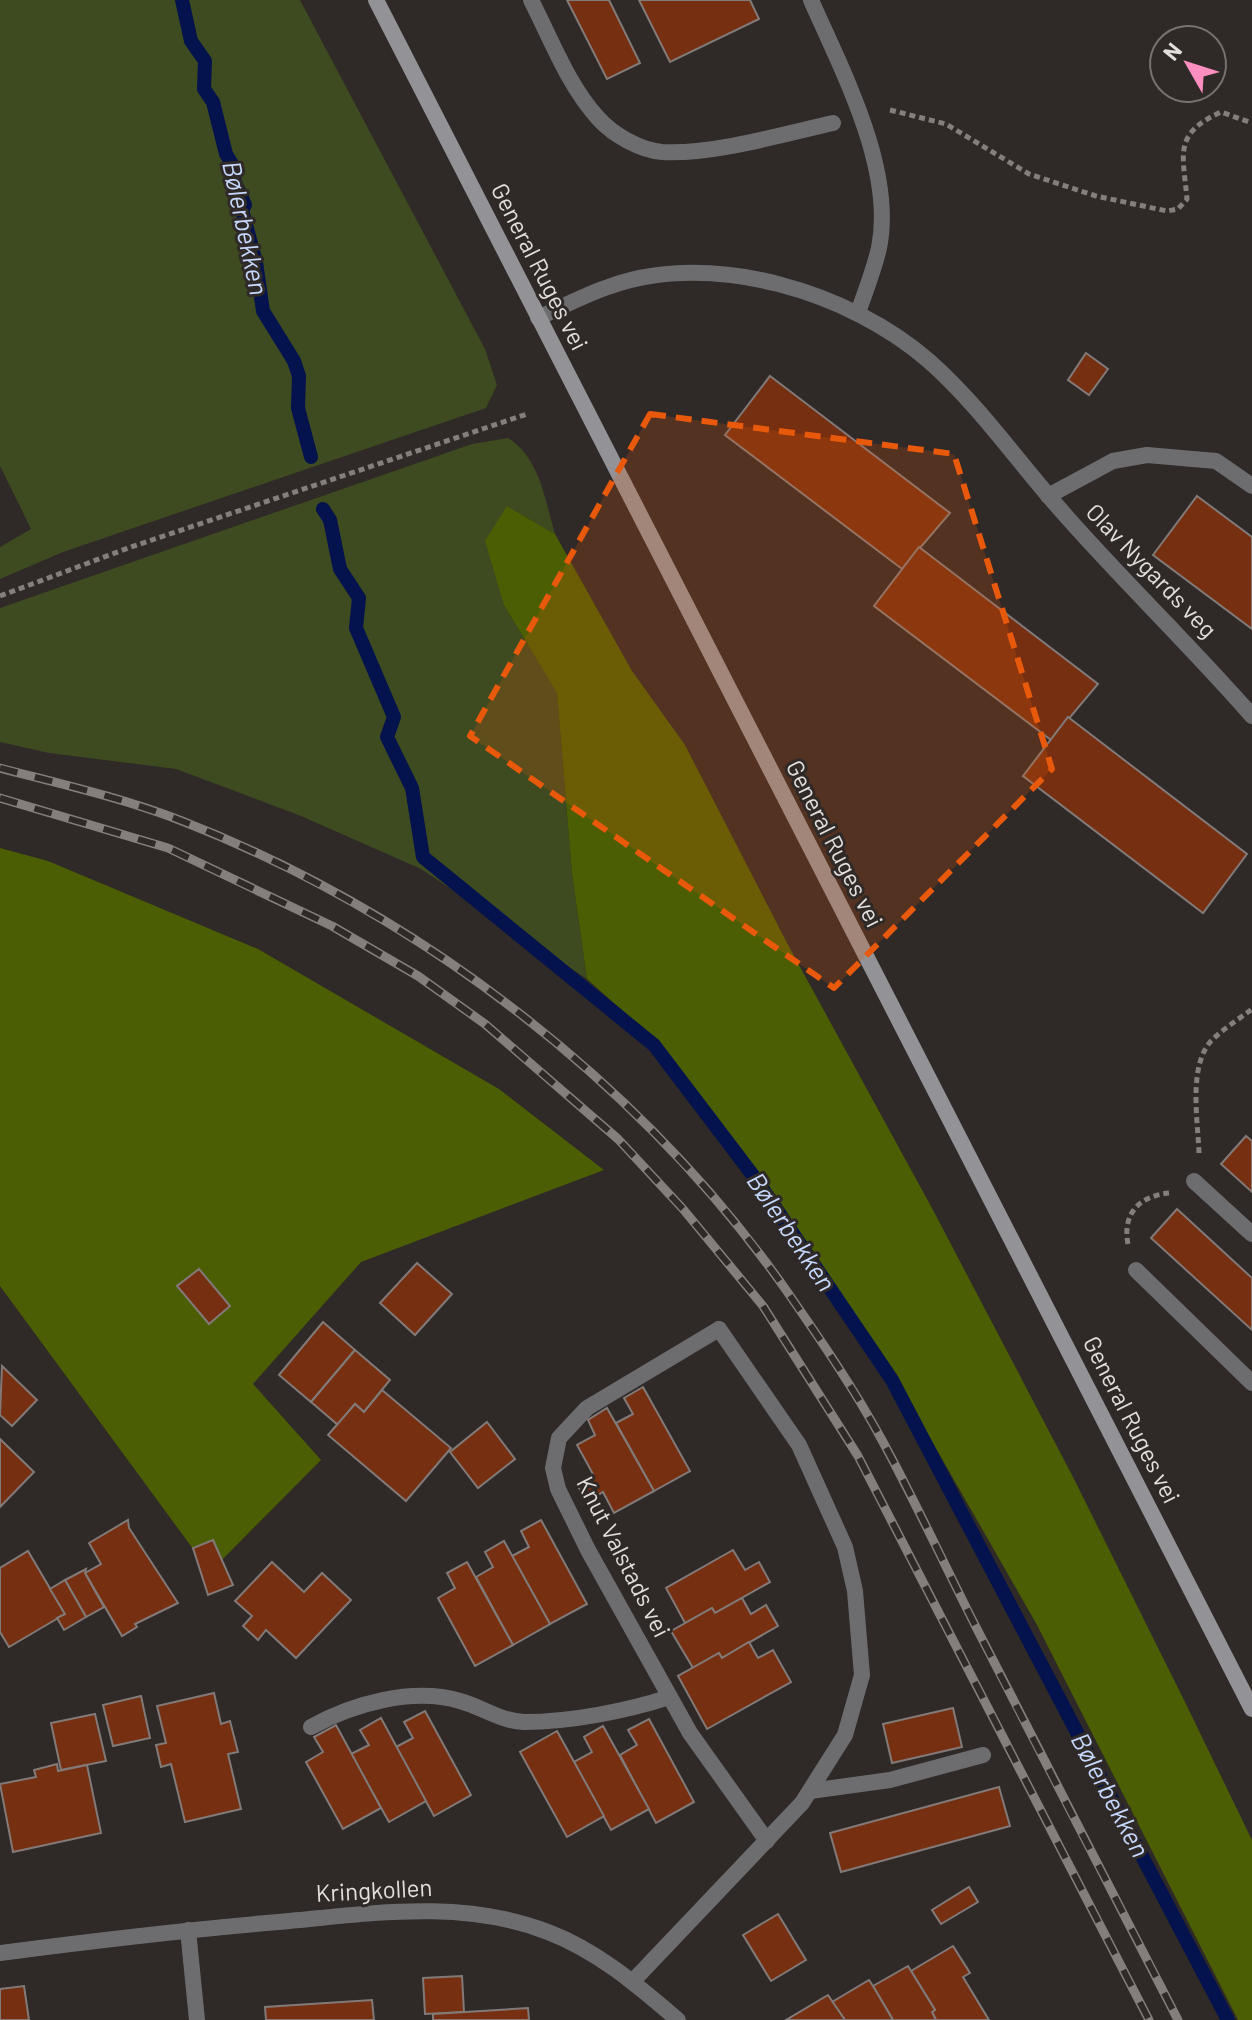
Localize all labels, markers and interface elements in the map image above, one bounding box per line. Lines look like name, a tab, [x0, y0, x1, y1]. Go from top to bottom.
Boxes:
north arrow	[1148, 24, 1228, 104]
text: N	[1157, 37, 1186, 65]
water label: Bølerbekken	[217, 158, 276, 298]
street label: General Ruges vei	[486, 178, 595, 355]
street label: Olav Nygards veg	[1081, 497, 1223, 643]
street label: General Ruges vei	[781, 755, 890, 932]
water label: Bølerbekken	[741, 1166, 843, 1296]
street label: General Ruges vei	[1078, 1331, 1187, 1508]
street label: Knut Valstads vei	[571, 1471, 677, 1642]
water label: Bølerbekken	[1066, 1727, 1157, 1862]
street label: Kringkollen	[315, 1872, 433, 1907]

